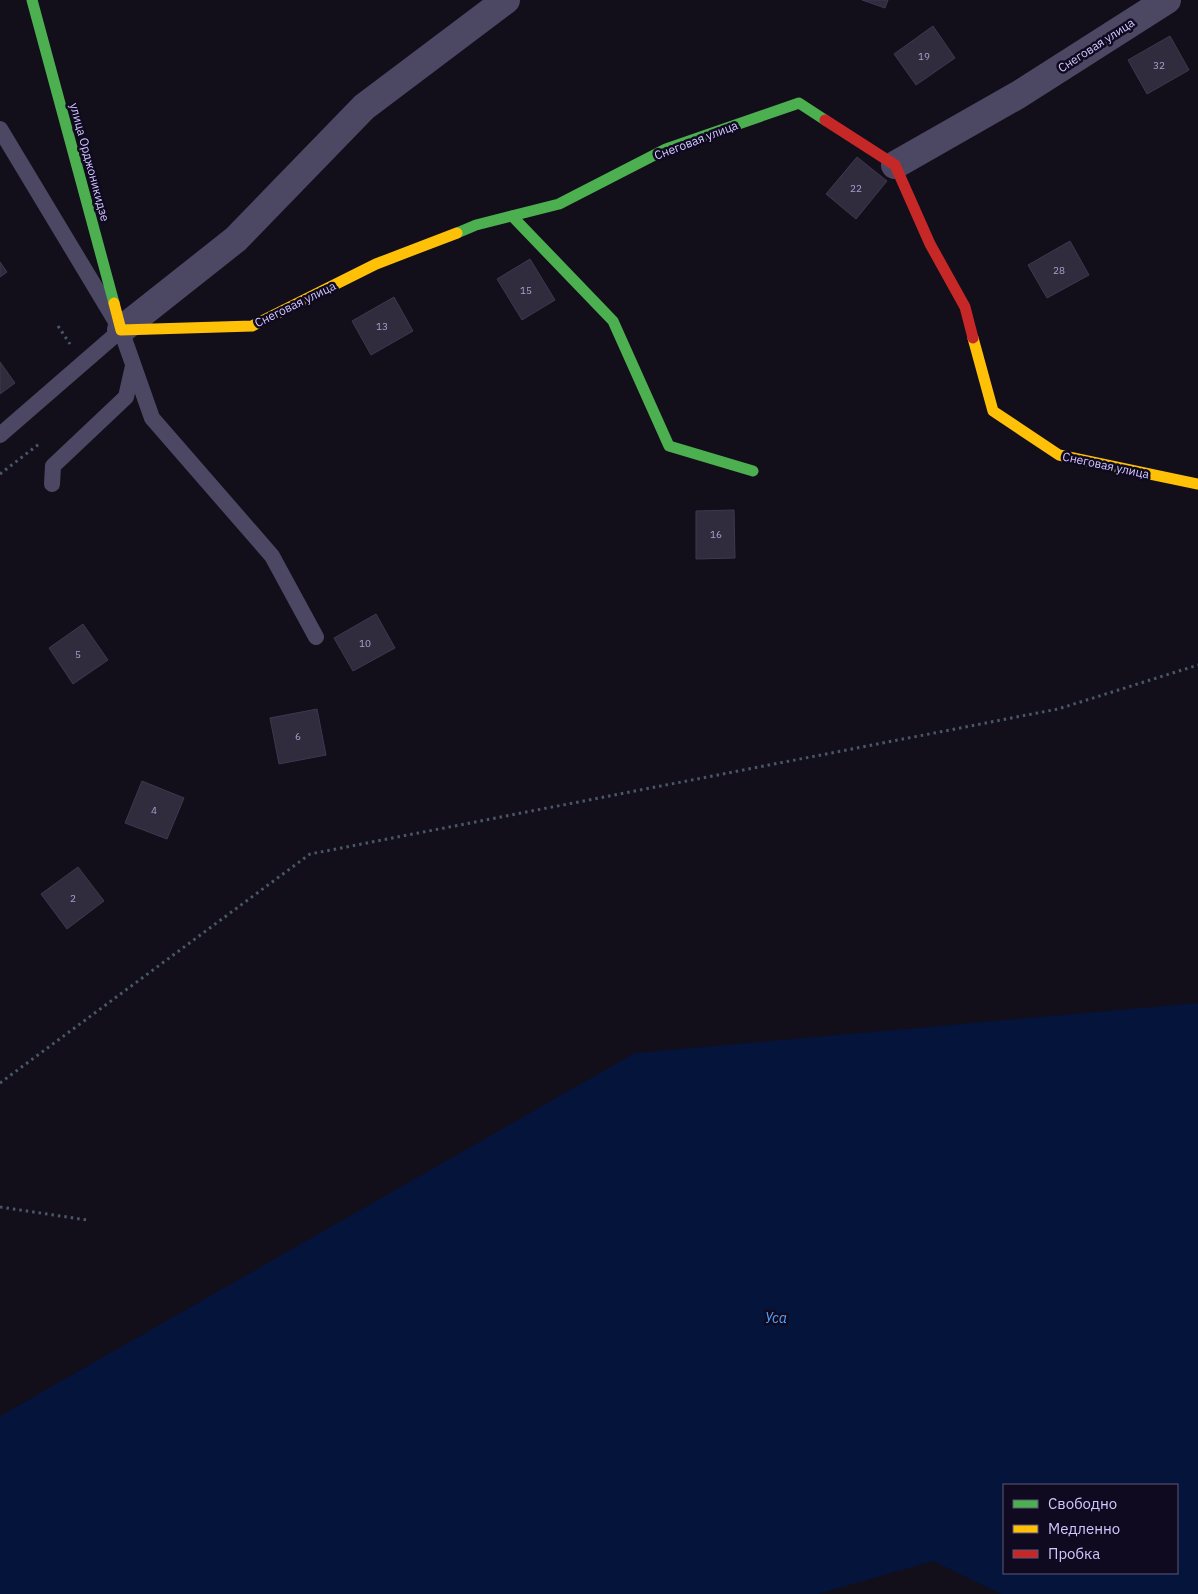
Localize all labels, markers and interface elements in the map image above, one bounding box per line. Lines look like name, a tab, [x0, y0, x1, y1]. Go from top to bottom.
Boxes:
street label: Снеговая улица	[1055, 14, 1138, 75]
house number: 19	[918, 50, 930, 63]
house number: 32	[1153, 59, 1165, 72]
street label: улица Орджоникидзе	[67, 101, 113, 223]
street label: Снеговая улица	[652, 117, 740, 163]
house number: 22	[850, 182, 862, 195]
house number: 28	[1053, 264, 1065, 277]
street label: Снеговая улица	[252, 278, 339, 330]
house number: 15	[520, 284, 532, 297]
house number: 13	[376, 320, 388, 333]
street label: Снеговая улица	[1061, 448, 1151, 482]
house number: 16	[710, 528, 722, 541]
house number: 10	[359, 637, 371, 650]
house number: 5	[75, 648, 81, 661]
house number: 6	[295, 730, 301, 743]
house number: 4	[151, 804, 157, 817]
house number: 2	[70, 892, 76, 905]
water label: Уса	[765, 1309, 787, 1327]
legend	[1003, 1484, 1178, 1574]
text: Свободно	[1048, 1494, 1117, 1513]
text: Медленно	[1048, 1519, 1120, 1538]
text: Пробка	[1048, 1544, 1100, 1563]

